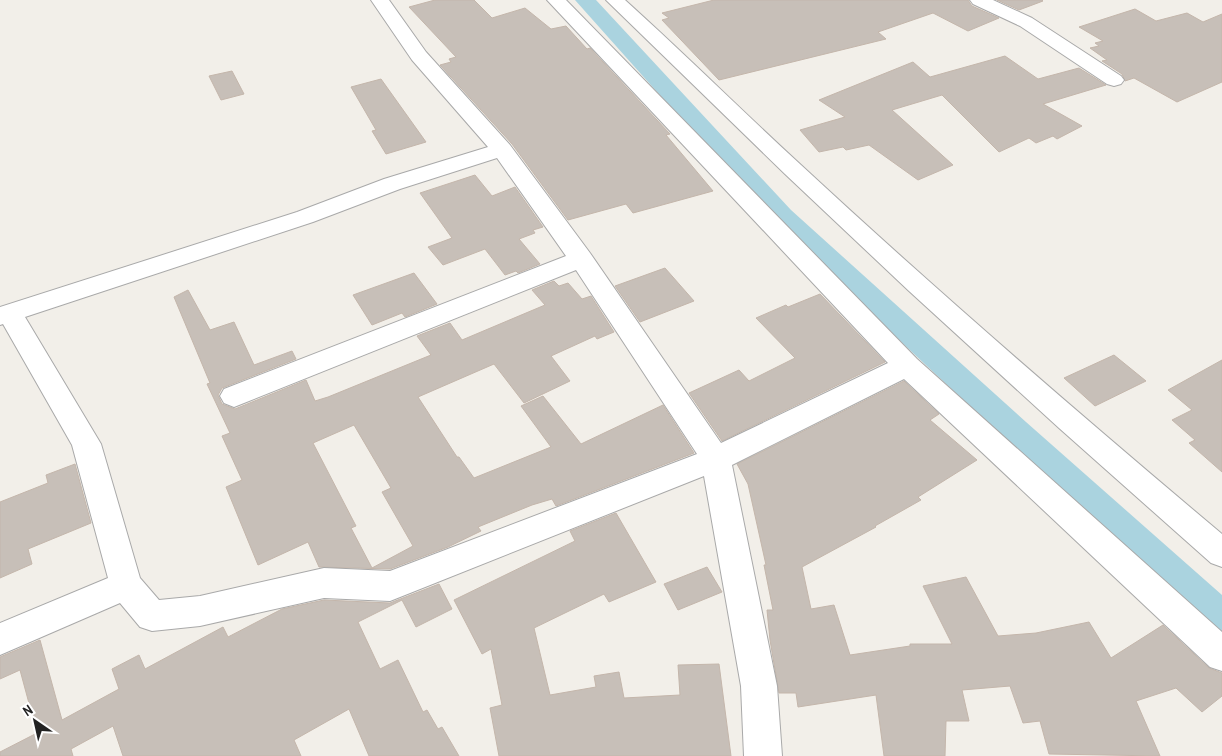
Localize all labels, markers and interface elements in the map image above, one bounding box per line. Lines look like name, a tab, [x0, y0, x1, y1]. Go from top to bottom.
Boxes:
north arrow	[10, 696, 60, 746]
text: N	[19, 700, 36, 720]

